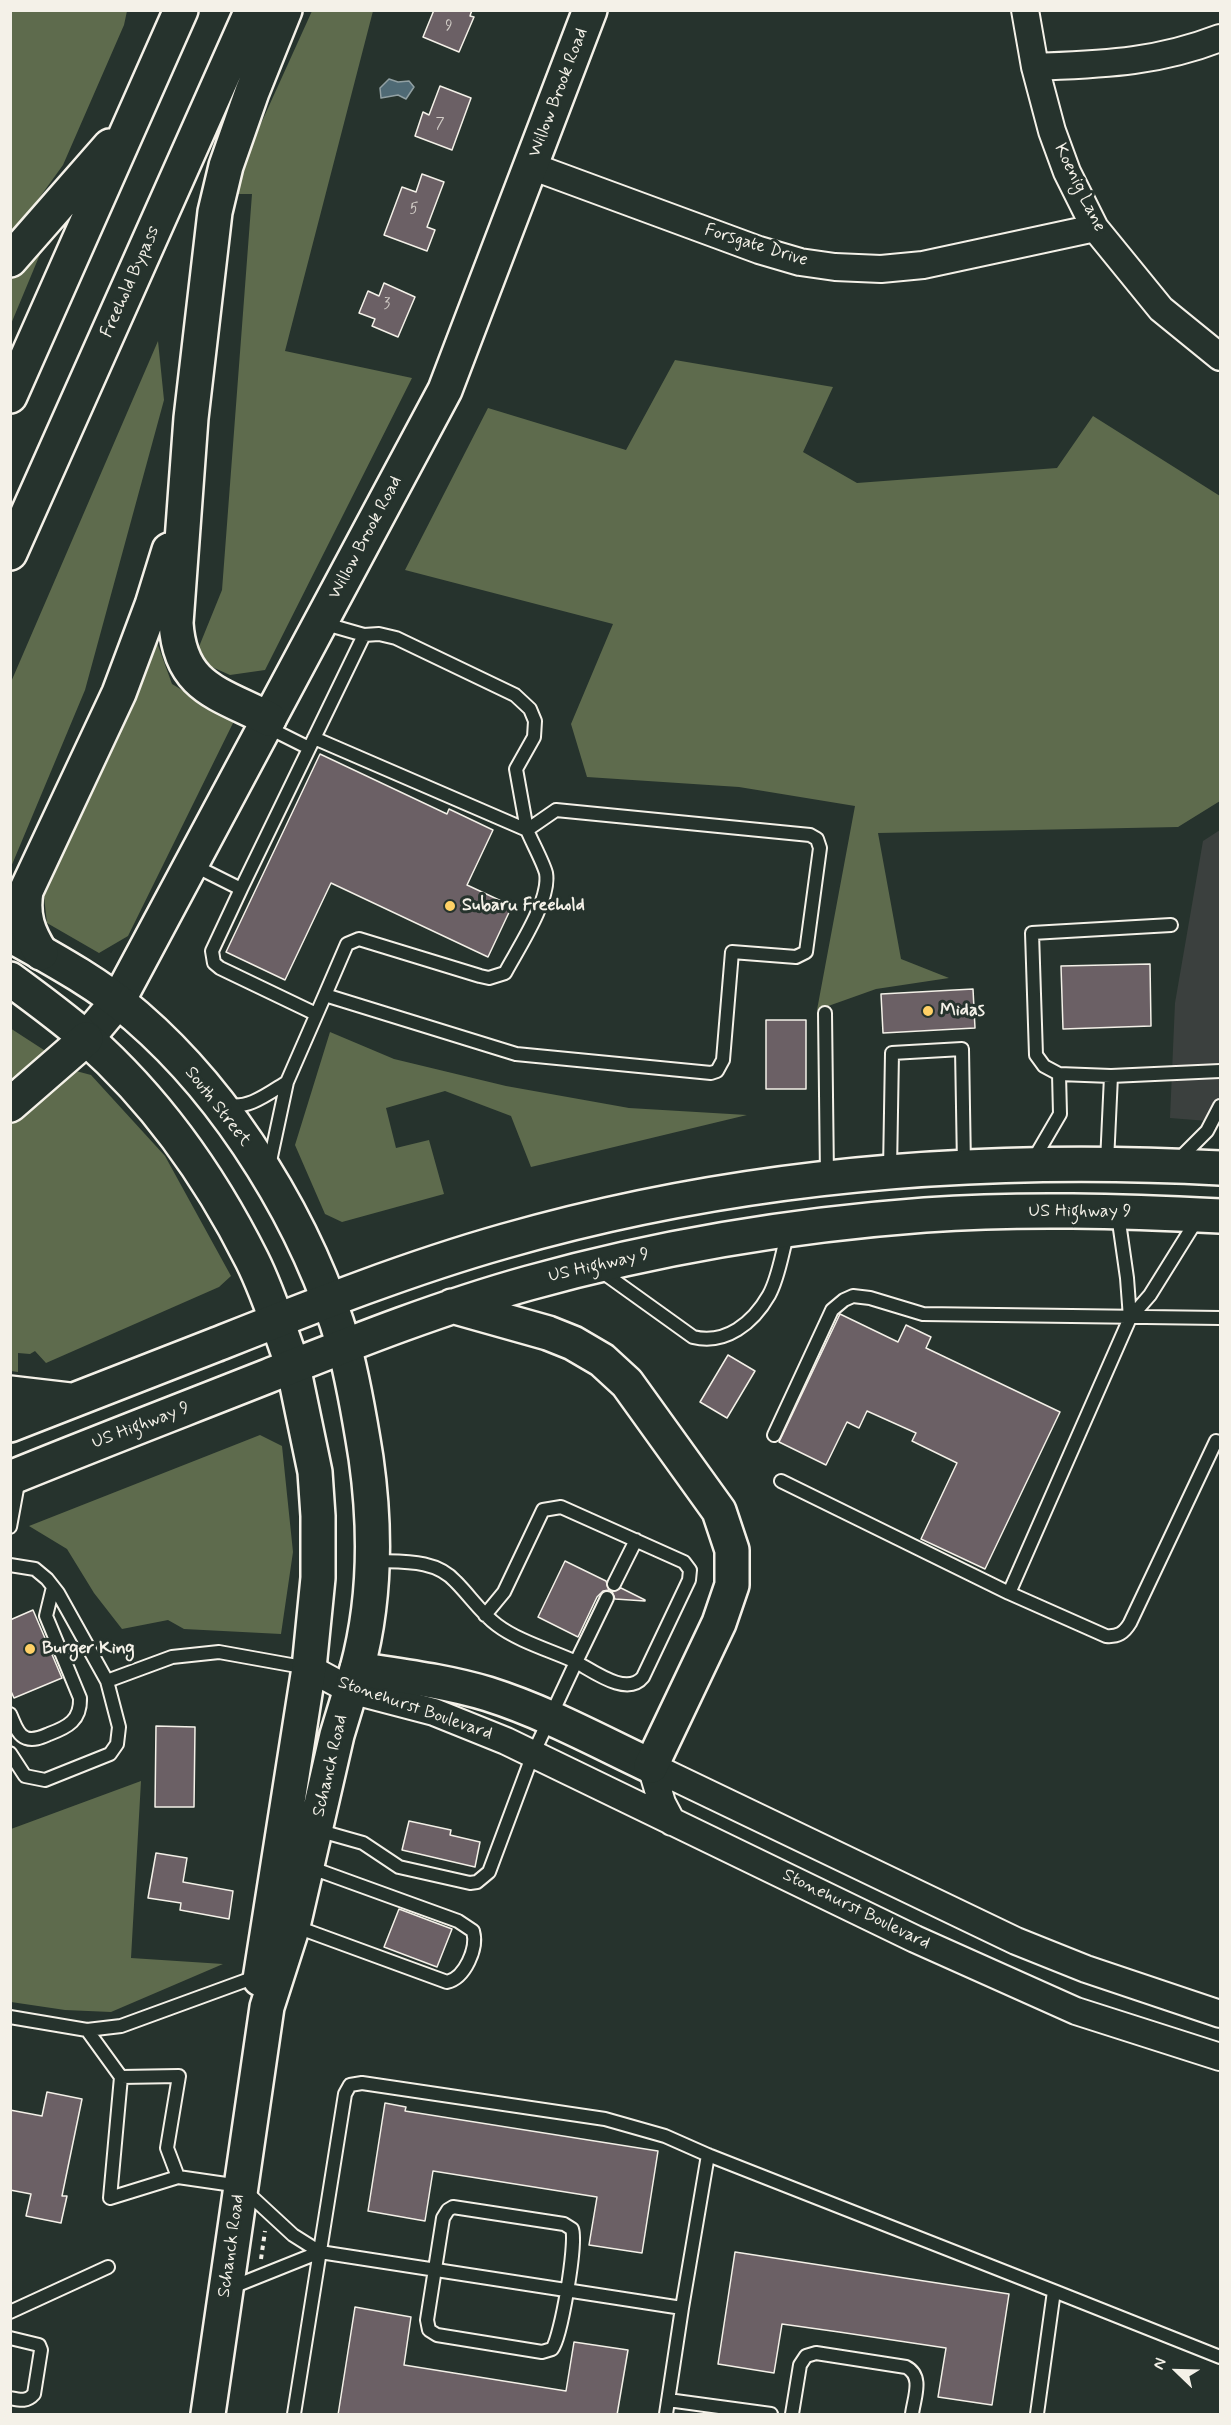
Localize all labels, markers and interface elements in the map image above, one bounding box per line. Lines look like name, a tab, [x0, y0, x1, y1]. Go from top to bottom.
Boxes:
house number: 9	[445, 18, 453, 36]
street label: Willow Brook Road	[524, 25, 594, 161]
house number: 7	[435, 116, 445, 134]
street label: Koenig Lane	[1048, 140, 1110, 236]
house number: 5	[410, 201, 418, 219]
street label: Forsgate Drive	[702, 220, 810, 272]
street label: Freehold Bypass	[97, 223, 165, 341]
house number: 3	[384, 296, 390, 314]
street label: Willow Brook Road	[324, 473, 408, 603]
place label: Subaru Freehold	[462, 895, 585, 917]
marker: Subaru Freehold	[443, 899, 457, 913]
place label: Midas	[940, 1000, 985, 1022]
marker: Midas	[921, 1004, 935, 1018]
street label: South Street	[179, 1063, 255, 1151]
street label: US Highway 9	[1028, 1201, 1132, 1223]
street label: US Highway 9	[546, 1244, 652, 1288]
street label: US Highway 9	[89, 1397, 193, 1455]
place label: Burger King	[42, 1638, 135, 1660]
marker: Burger King	[23, 1642, 37, 1656]
street label: Stonehurst Boulevard	[335, 1672, 495, 1746]
street label: Schanck Road	[309, 1713, 353, 1819]
street label: Stonehurst Boulevard	[779, 1865, 933, 1955]
street label: Schanck Road	[214, 2193, 250, 2299]
north arrow	[1147, 2341, 1207, 2401]
text: N	[1148, 2355, 1172, 2373]

